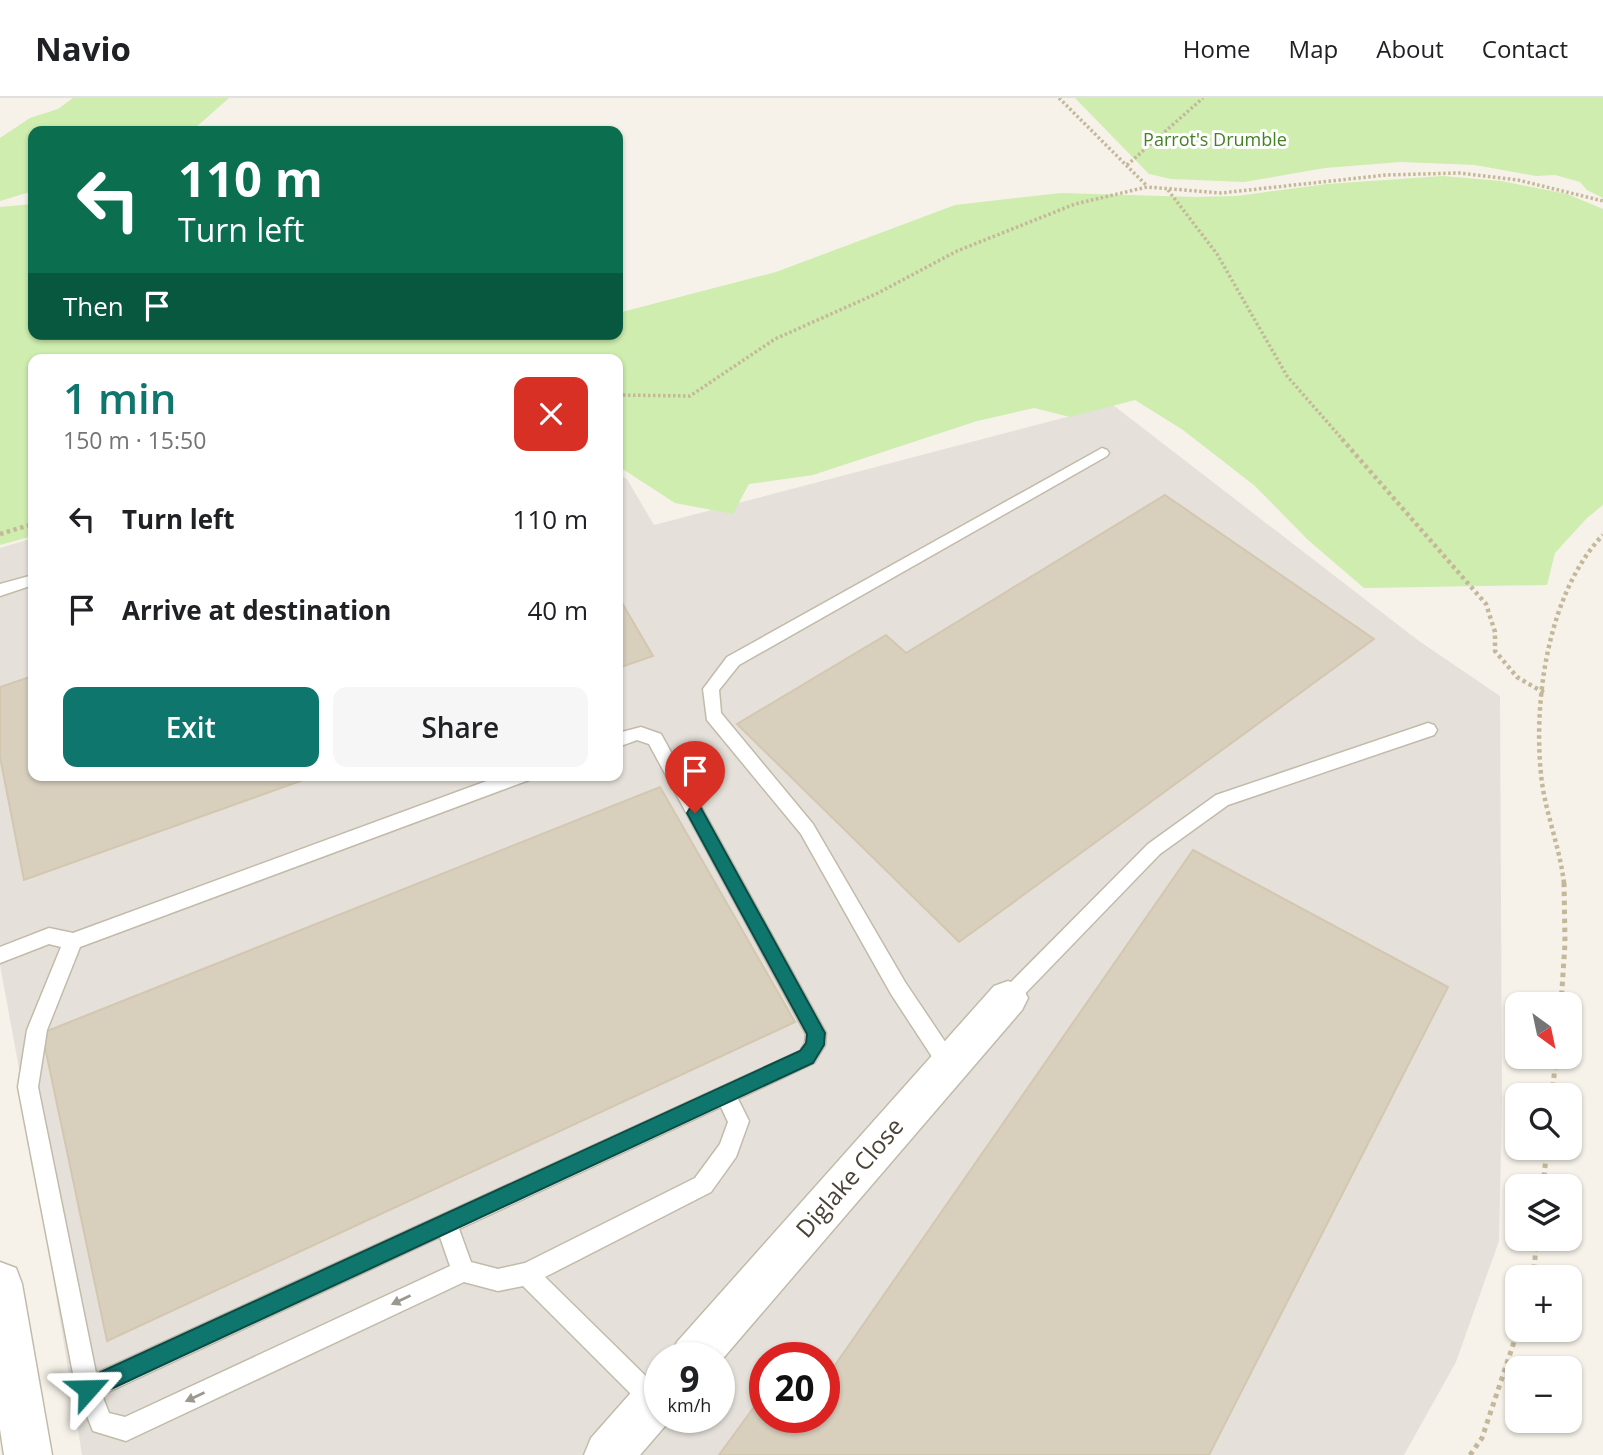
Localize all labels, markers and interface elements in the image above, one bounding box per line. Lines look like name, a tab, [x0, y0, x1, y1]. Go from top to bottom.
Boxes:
text: Navio	[35, 26, 131, 71]
text: Home	[1183, 32, 1251, 65]
text: Map	[1289, 32, 1338, 65]
text: About	[1376, 32, 1444, 65]
text: Contact	[1482, 32, 1568, 65]
park label: Parrot's Drumble	[1143, 127, 1287, 151]
text: 110 m	[178, 145, 323, 211]
icon: left	[63, 154, 154, 245]
text: Turn left	[178, 208, 304, 251]
icon: arrive	[138, 287, 176, 325]
text: Then	[63, 288, 124, 324]
text: 1 min	[63, 369, 176, 426]
button: close	[514, 377, 588, 451]
text: 150 m · 15:50	[63, 424, 206, 456]
icon: left	[63, 500, 101, 538]
text: Turn left	[122, 501, 234, 537]
text: 110 m	[513, 501, 588, 537]
icon: arrive	[63, 591, 101, 629]
text: Arrive at destination	[122, 592, 391, 628]
text: 40 m	[527, 592, 588, 628]
button: Exit	[63, 687, 319, 767]
button: Share	[333, 687, 588, 767]
pin	[665, 741, 725, 813]
icon: arrive	[676, 752, 714, 790]
north arrow	[1505, 992, 1582, 1069]
map controls	[1505, 992, 1582, 1433]
button: search	[1505, 1083, 1582, 1160]
street label: Diglake Close	[788, 1110, 910, 1244]
button: layers	[1505, 1174, 1582, 1251]
button: +	[1505, 1265, 1582, 1342]
one-way arrow	[391, 1294, 411, 1306]
speed limit sign: 20	[749, 1342, 840, 1433]
position arrow	[51, 1352, 125, 1426]
text: 9	[679, 1355, 700, 1402]
button: −	[1505, 1356, 1582, 1433]
one-way arrow	[185, 1391, 205, 1403]
text: km/h	[668, 1393, 711, 1417]

